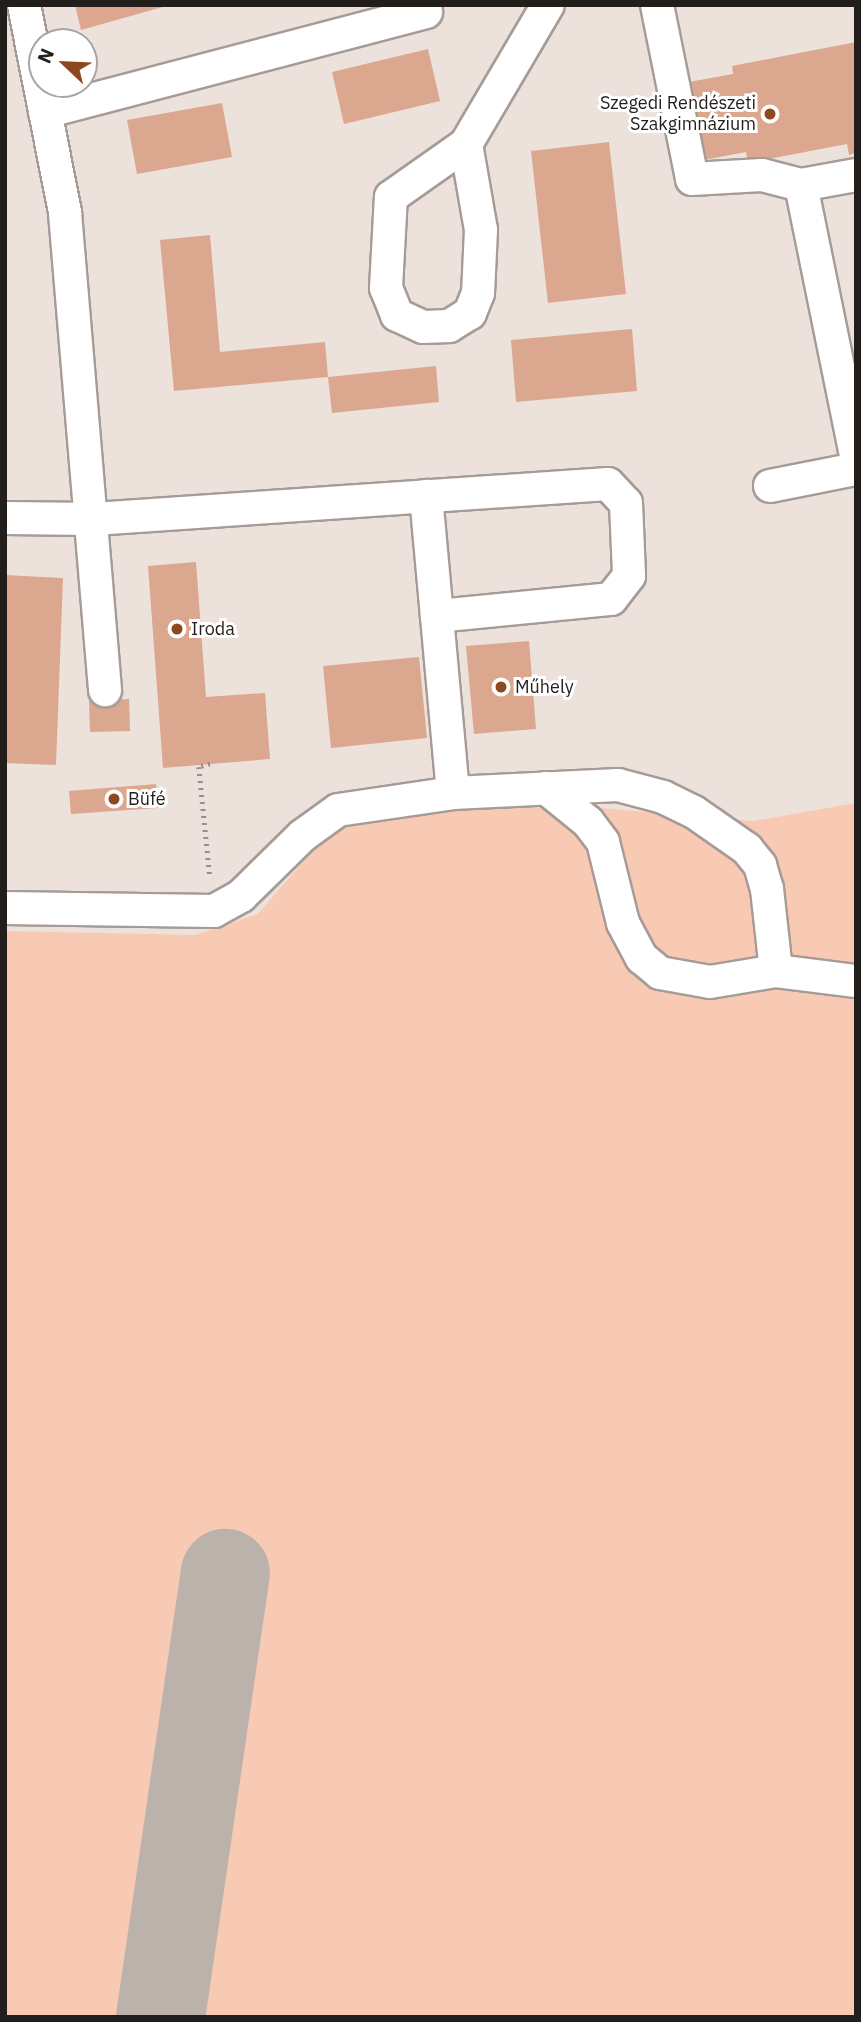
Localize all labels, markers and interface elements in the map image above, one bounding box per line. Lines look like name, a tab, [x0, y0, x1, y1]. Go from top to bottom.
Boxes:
north arrow	[28, 28, 98, 98]
text: N	[32, 45, 59, 67]
place label: Szegedi Rendészeti Szakgimnázium	[600, 93, 756, 136]
marker: Szegedi Rendészeti Szakgimnázium	[762, 106, 778, 122]
place label: Iroda	[191, 618, 235, 640]
marker: Iroda	[169, 621, 185, 637]
place label: Műhely	[515, 676, 574, 698]
marker: Műhely	[493, 679, 509, 695]
place label: Büfé	[128, 788, 166, 810]
marker: Büfé	[106, 791, 122, 807]

